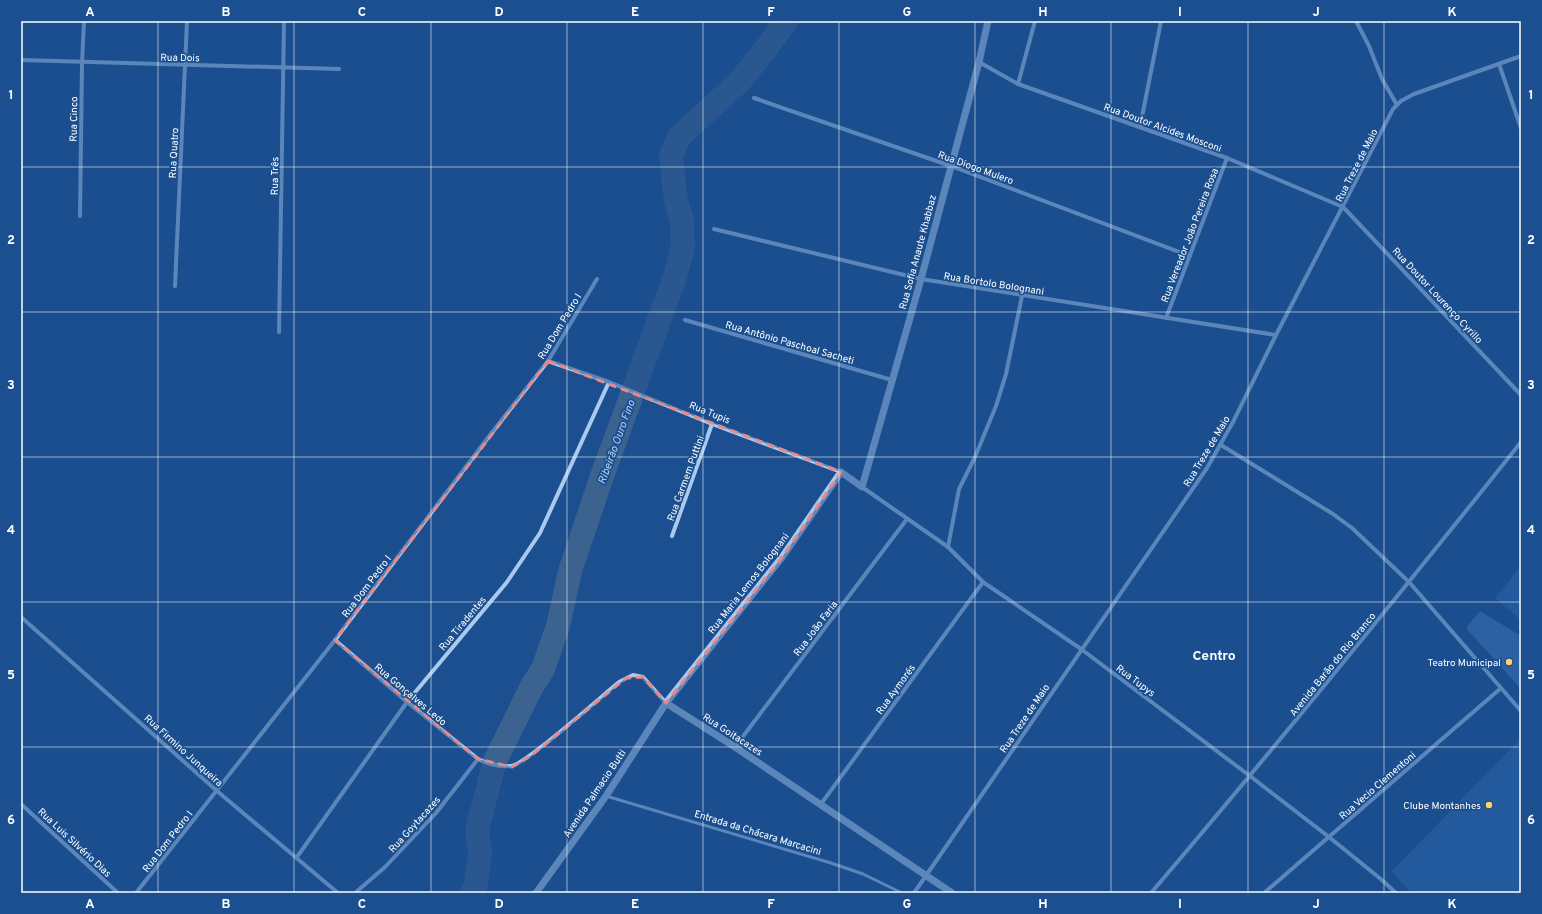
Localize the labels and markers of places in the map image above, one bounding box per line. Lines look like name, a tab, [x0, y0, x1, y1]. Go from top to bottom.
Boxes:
place label: Teatro Municipal	[1428, 657, 1501, 670]
marker: Teatro Municipal	[1504, 657, 1514, 667]
place label: Clube Montanhes	[1403, 800, 1481, 813]
marker: Clube Montanhes	[1484, 800, 1494, 810]

